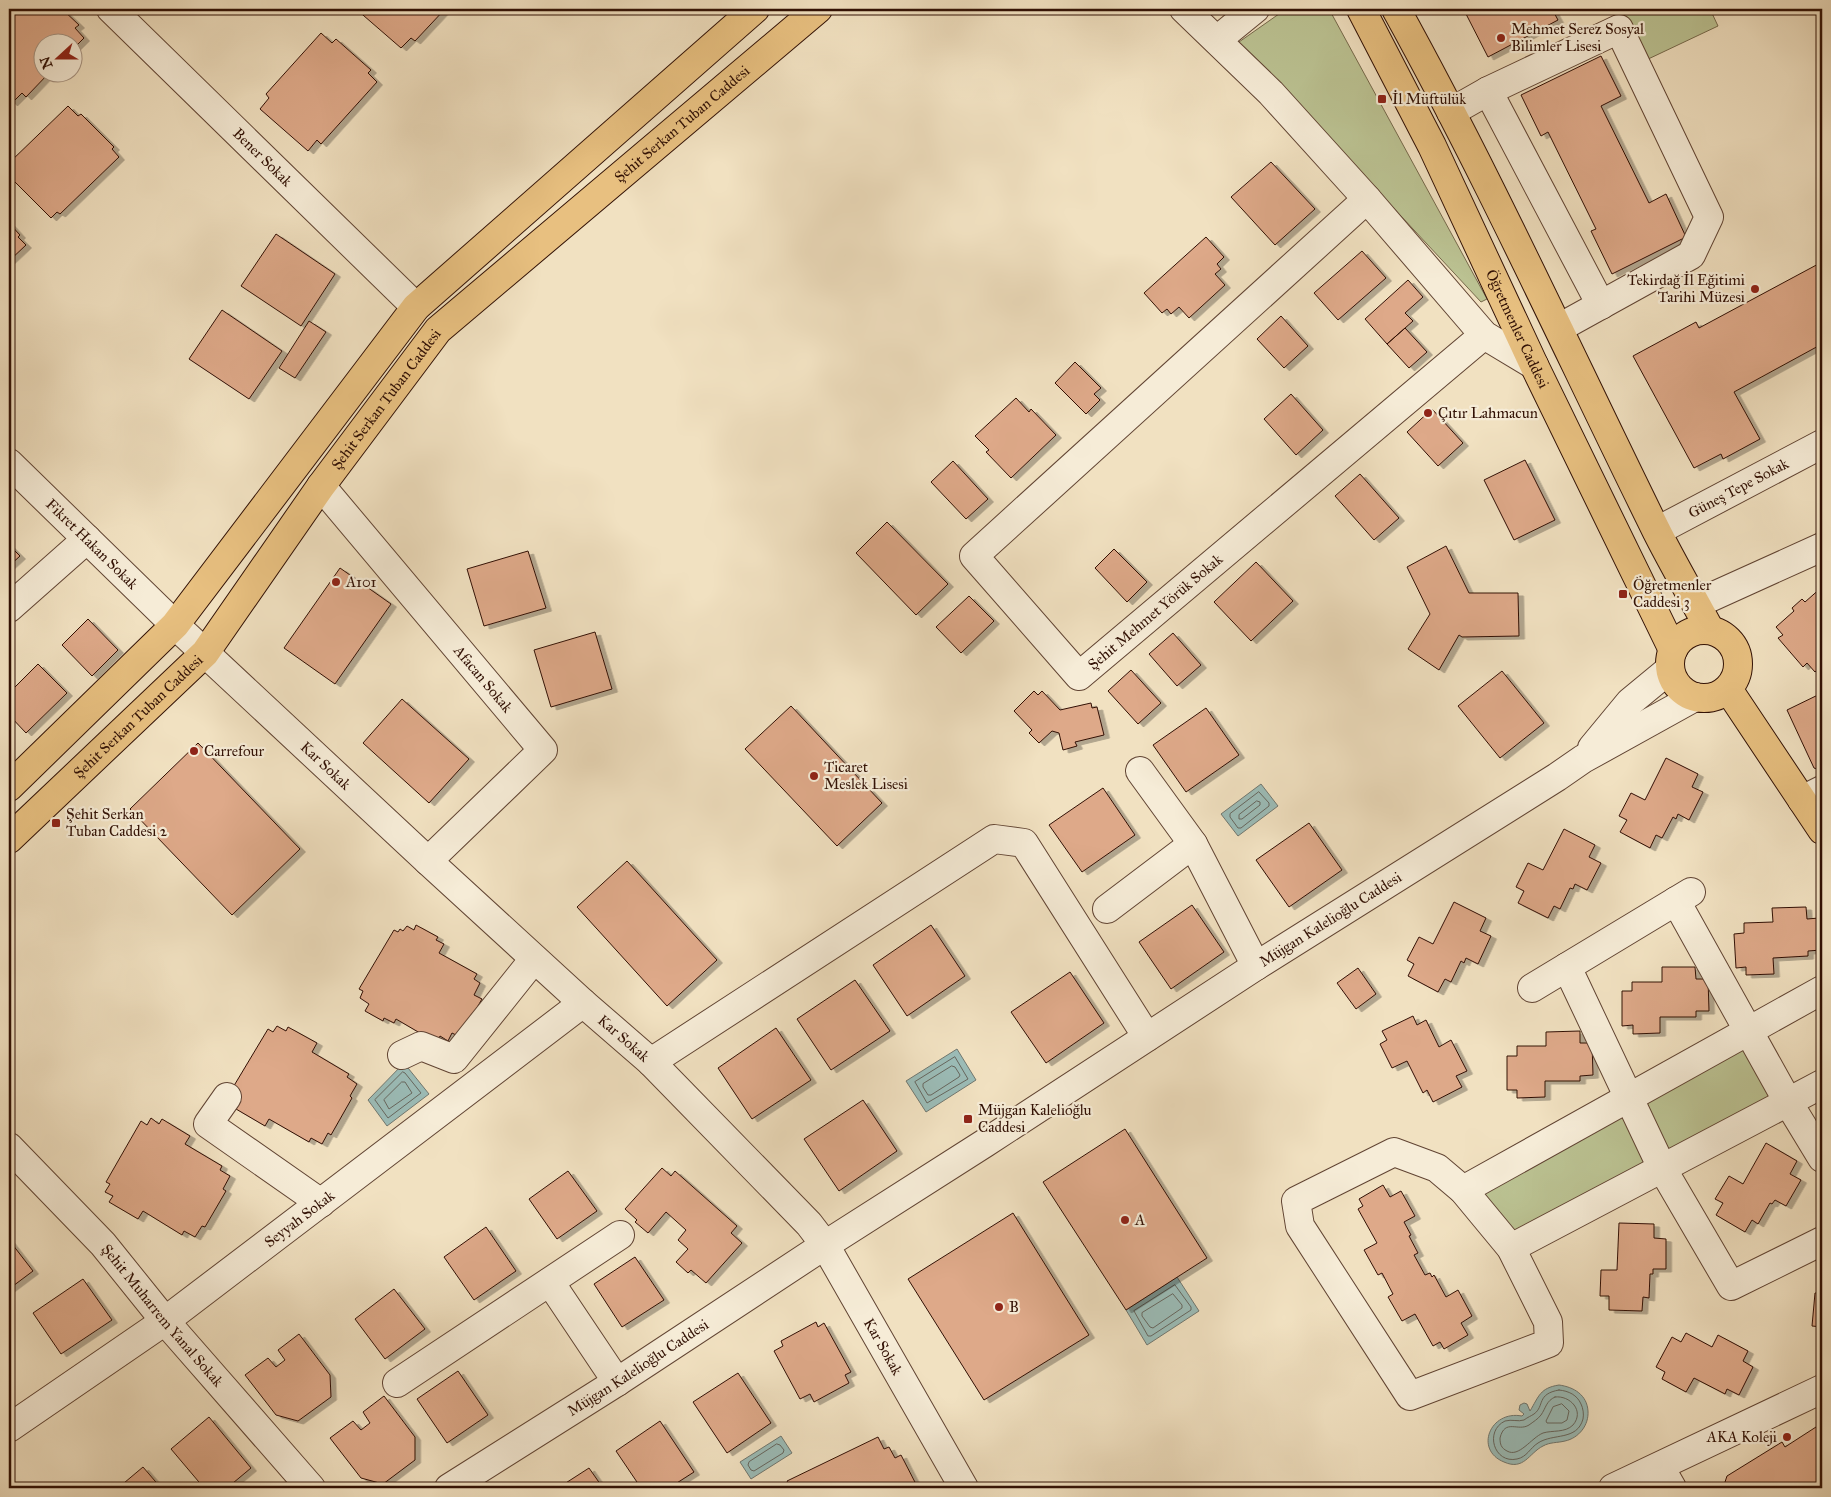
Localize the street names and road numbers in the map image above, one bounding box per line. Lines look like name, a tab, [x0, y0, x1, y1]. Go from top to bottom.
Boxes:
street label: Şehit Serkan Tuban Caddesi	[611, 62, 753, 186]
street label: Bener Sokak	[229, 124, 296, 190]
street label: Öğretmenler Caddesi	[1482, 266, 1553, 391]
street label: Şehit Serkan Tuban Caddesi	[327, 325, 445, 473]
street label: Güneş Tepe Sokak	[1685, 454, 1792, 522]
street label: Fikret Hakan Sokak	[42, 495, 142, 593]
street label: Şehit Mehmet Yörük Sokak	[1084, 550, 1226, 674]
street label: Afacan Sokak	[449, 641, 517, 716]
street label: Şehit Serkan Tuban Caddesi	[70, 651, 206, 782]
street label: Kar Sokak	[297, 738, 355, 793]
street label: Müjgan Kalelioğlu Caddesi	[1256, 868, 1405, 971]
street label: Kar Sokak	[594, 1011, 653, 1066]
street label: Seyyah Sokak	[261, 1186, 338, 1251]
street label: Şehit Muharrem Yanal Sokak	[98, 1241, 227, 1390]
street label: Müjgan Kalelioğlu Caddesi	[564, 1315, 712, 1420]
street label: Kar Sokak	[860, 1315, 906, 1378]

